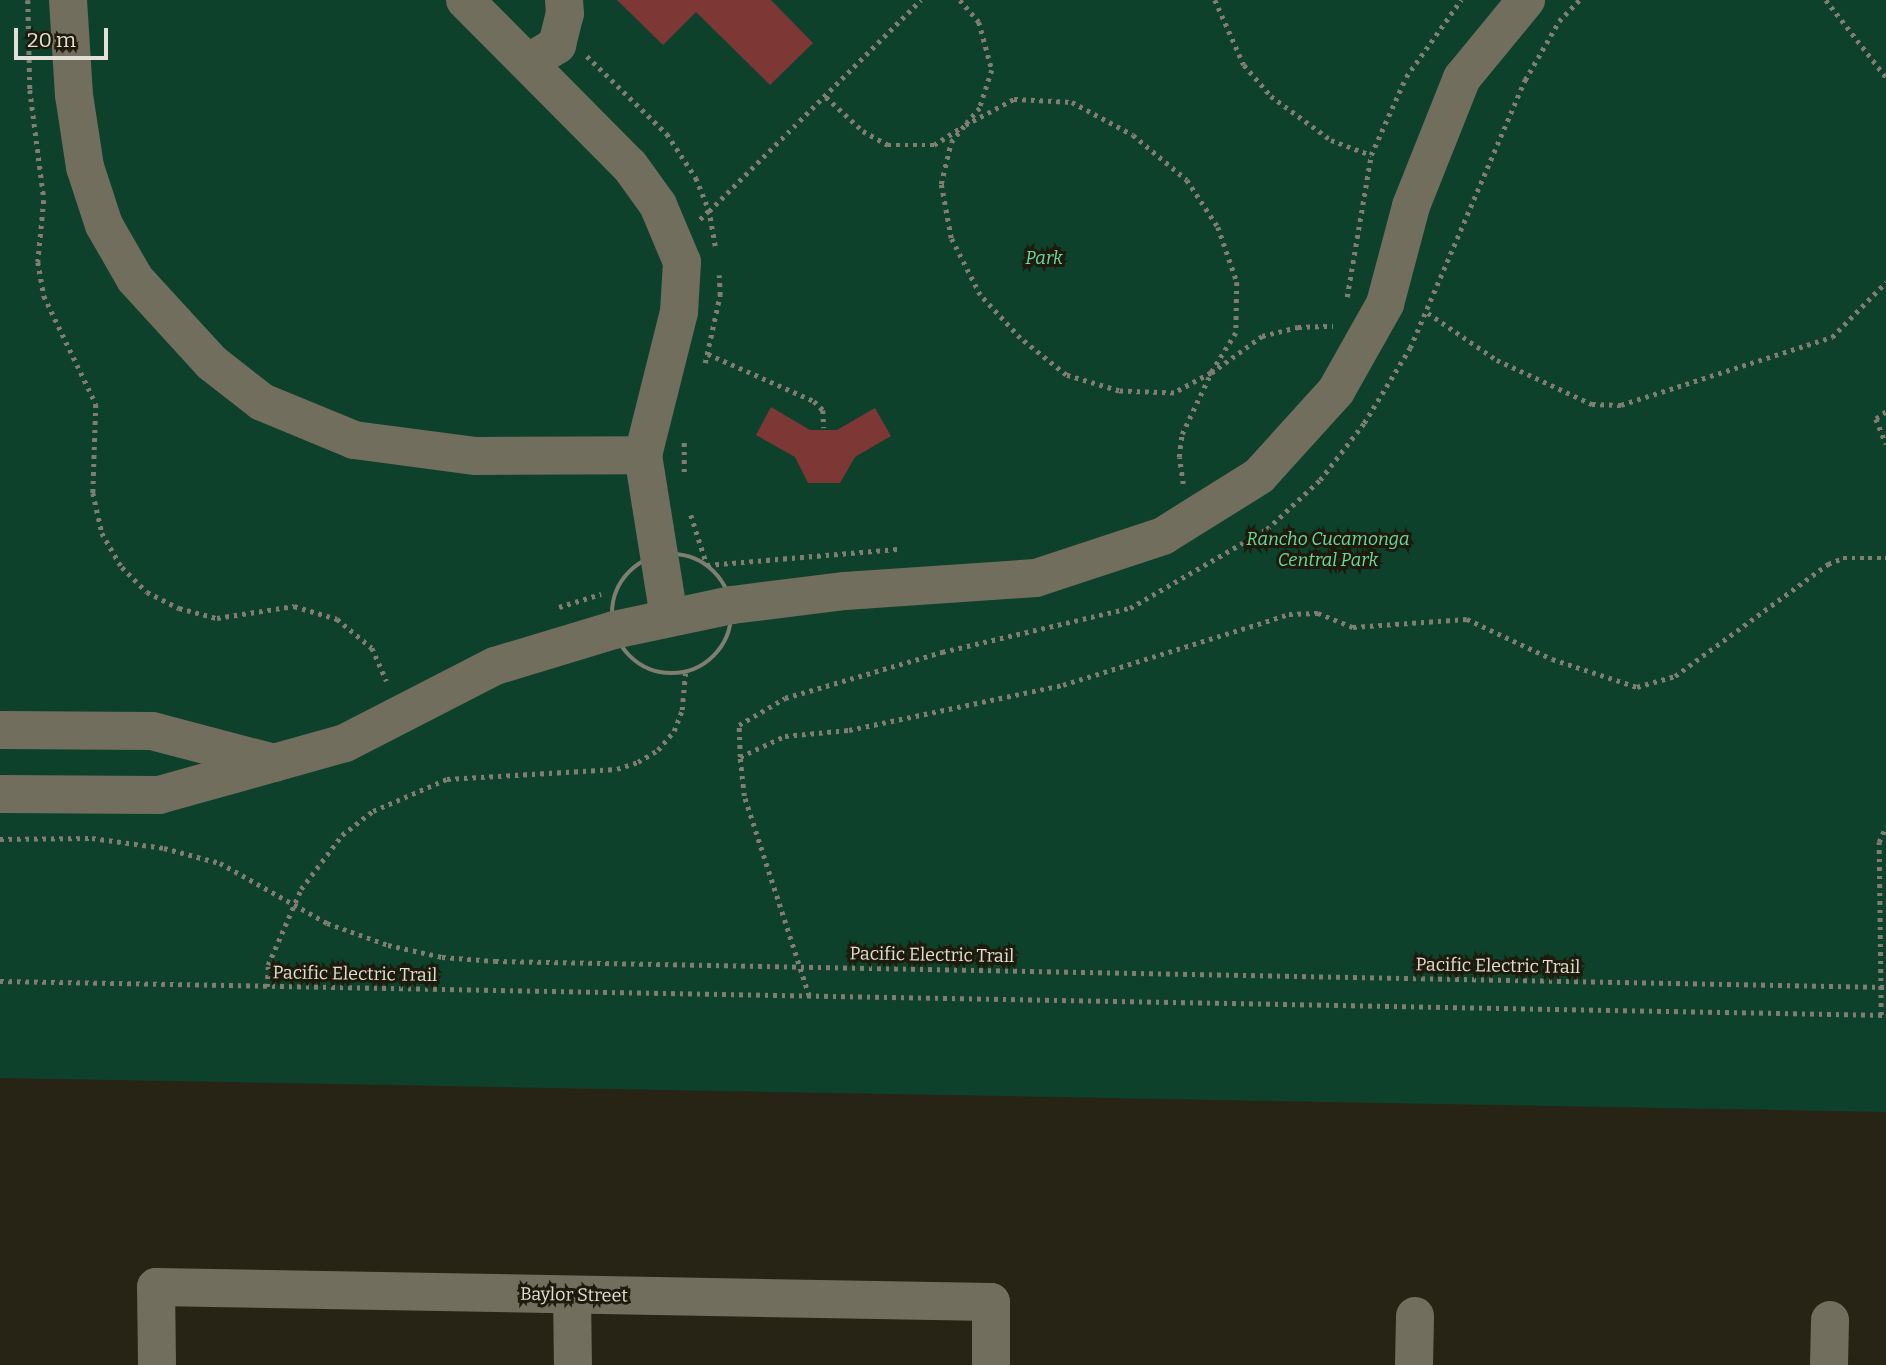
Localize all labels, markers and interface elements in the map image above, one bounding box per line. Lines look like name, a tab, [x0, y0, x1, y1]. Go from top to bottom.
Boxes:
scale bar	[18, 14, 112, 58]
text: 20 m	[27, 27, 76, 53]
park label: Park	[1025, 247, 1063, 269]
park label: Rancho Cucamonga Central Park	[1246, 529, 1410, 572]
street label: Pacific Electric Trail	[849, 943, 1015, 967]
street label: Pacific Electric Trail	[1415, 954, 1581, 978]
street label: Pacific Electric Trail	[272, 962, 438, 986]
street label: Baylor Street	[520, 1283, 628, 1307]

